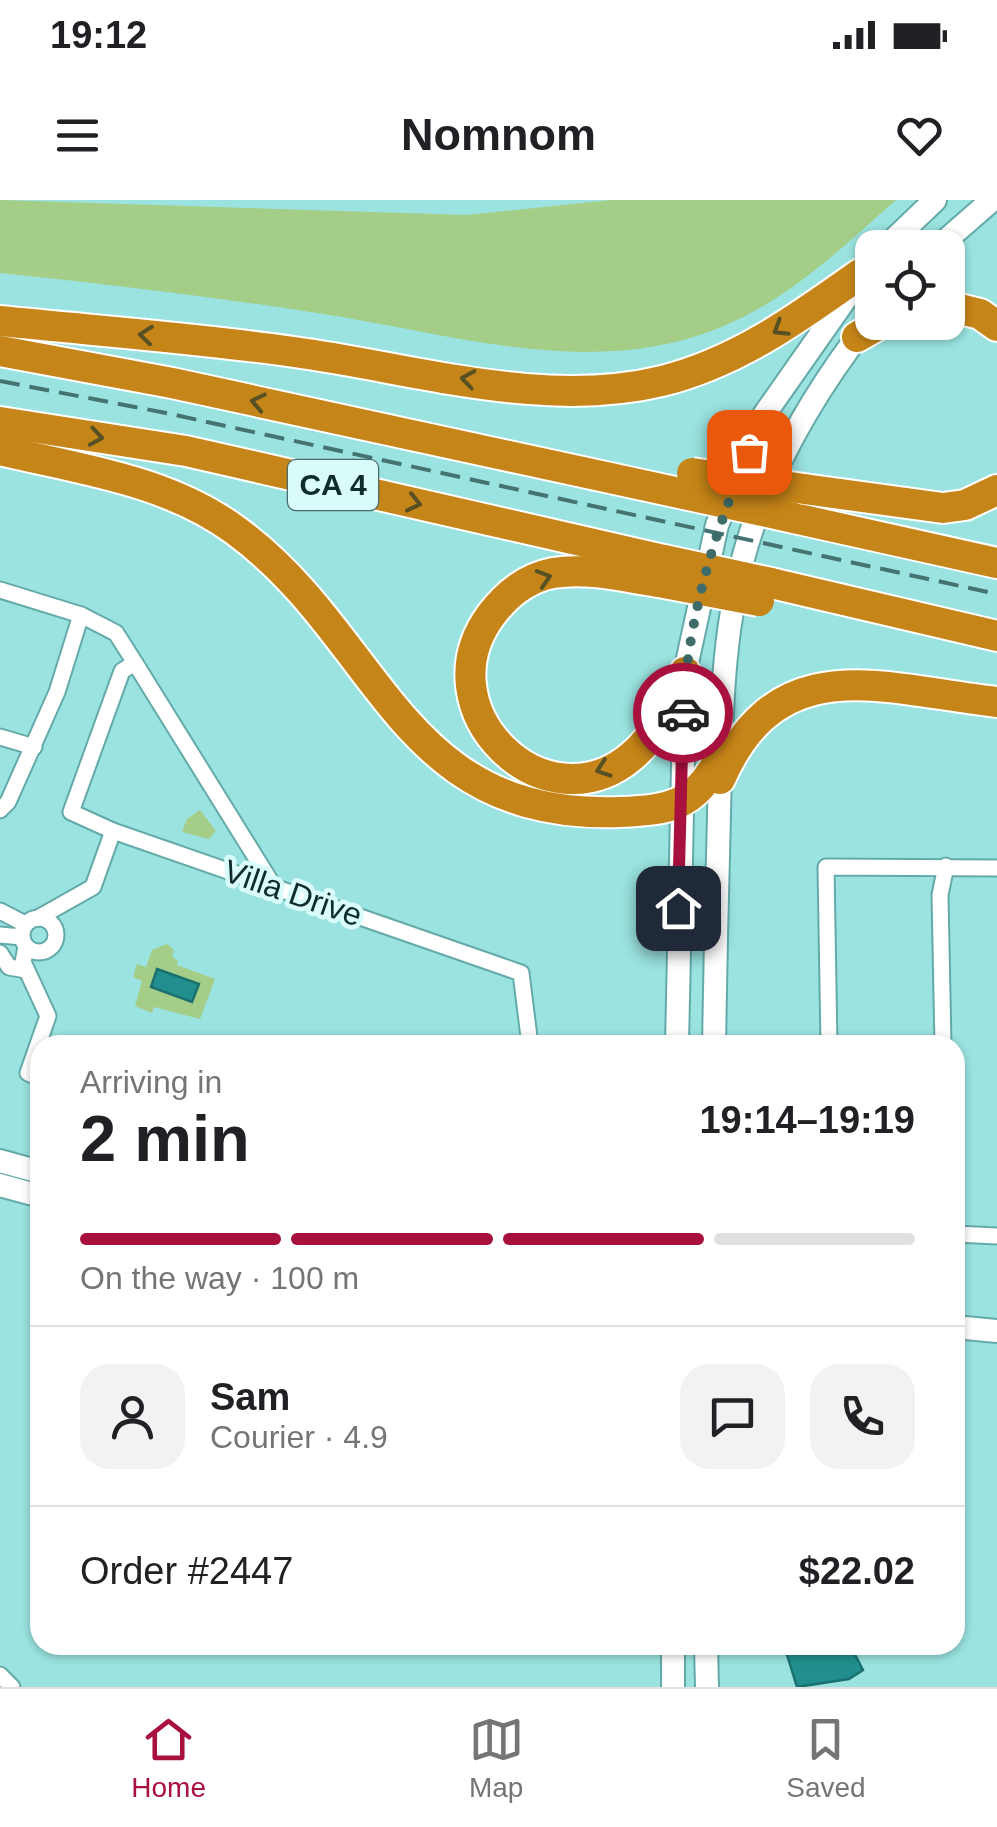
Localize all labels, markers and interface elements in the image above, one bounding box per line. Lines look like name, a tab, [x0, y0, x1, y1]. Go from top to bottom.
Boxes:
text: 19:12	[50, 14, 147, 56]
icon: menu	[50, 108, 105, 163]
icon: heart	[892, 108, 947, 163]
text: Nomnom	[401, 109, 596, 160]
map controls	[855, 230, 965, 340]
button: locate	[855, 230, 965, 340]
one-way arrow	[773, 317, 791, 336]
one-way arrow	[138, 325, 154, 347]
one-way arrow	[460, 369, 476, 390]
one-way arrow	[250, 393, 267, 414]
pin	[707, 410, 792, 495]
icon: bag	[722, 425, 777, 480]
one-way arrow	[88, 426, 105, 447]
road number: CA 4	[288, 460, 378, 510]
one-way arrow	[405, 491, 422, 512]
one-way arrow	[535, 569, 552, 590]
courier	[633, 663, 733, 763]
icon: car	[656, 686, 711, 741]
one-way arrow	[595, 758, 612, 778]
street label: Villa Drive	[219, 853, 367, 933]
pin	[636, 866, 721, 951]
icon: home	[651, 881, 706, 936]
text: Arriving in	[80, 1064, 222, 1100]
text: 19:14–19:19	[699, 1099, 915, 1141]
text: 2 min	[80, 1102, 250, 1175]
text: On the way · 100 m	[80, 1260, 359, 1296]
button: person	[80, 1364, 185, 1469]
button: chat	[680, 1364, 785, 1469]
button: phone	[810, 1364, 915, 1469]
text: Sam	[210, 1376, 290, 1418]
text: Courier · 4.9	[210, 1419, 388, 1455]
text: Order #2447	[80, 1550, 293, 1592]
text: $22.02	[799, 1550, 915, 1592]
tab: Home	[131, 1712, 206, 1804]
tab: Map	[469, 1712, 524, 1804]
tab: Saved	[786, 1712, 866, 1804]

